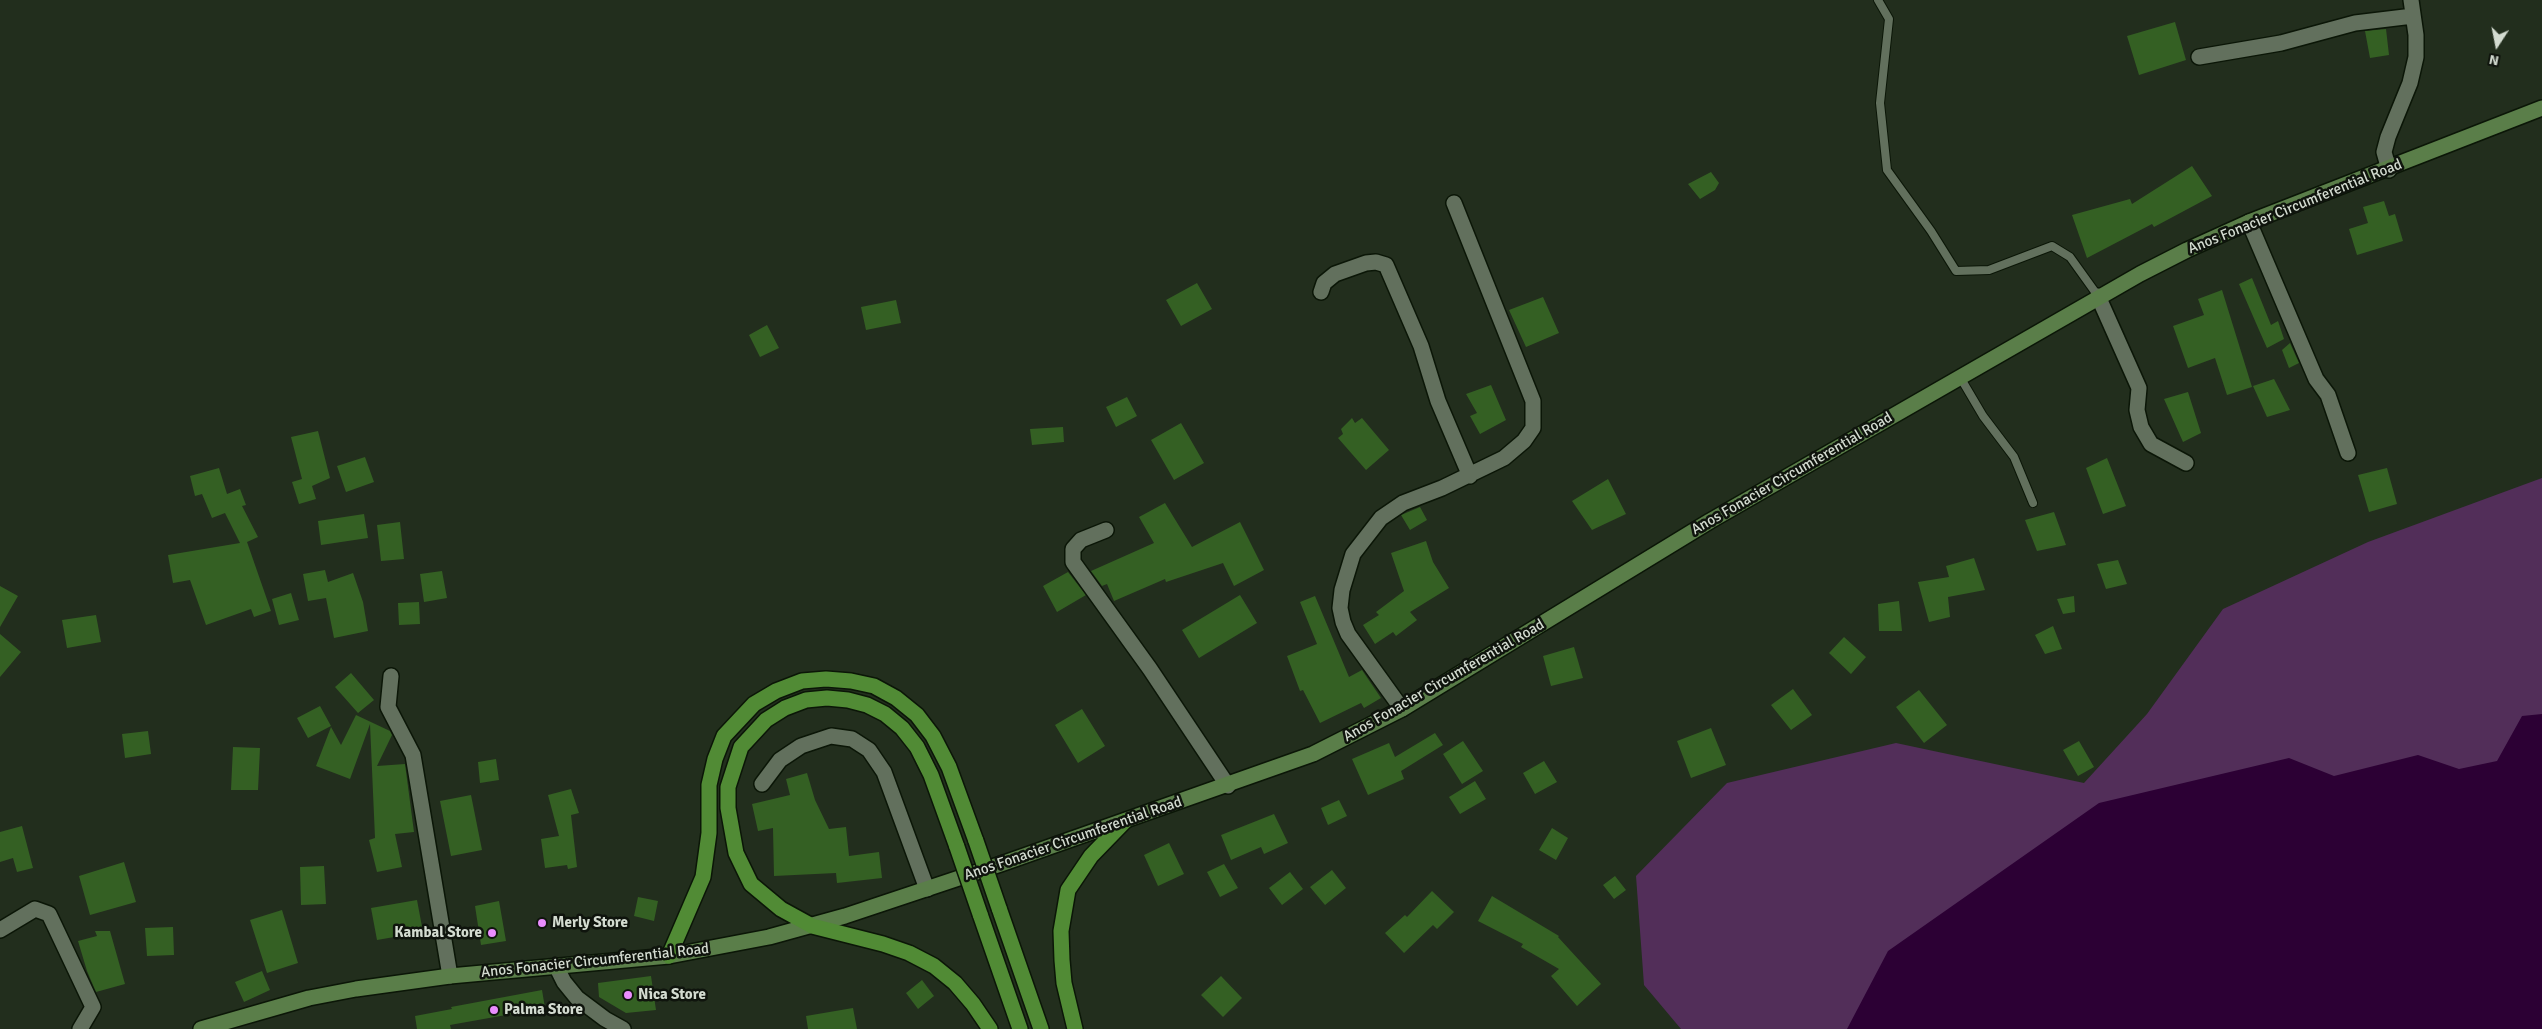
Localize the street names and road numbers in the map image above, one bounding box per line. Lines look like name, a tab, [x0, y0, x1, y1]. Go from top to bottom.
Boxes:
street label: Anos Fonacier Circumferential Road	[2185, 156, 2405, 258]
street label: Anos Fonacier Circumferential Road	[1688, 409, 1896, 539]
street label: Anos Fonacier Circumferential Road	[1340, 616, 1548, 746]
street label: Anos Fonacier Circumferential Road	[962, 793, 1184, 885]
street label: Anos Fonacier Circumferential Road	[480, 940, 710, 982]

